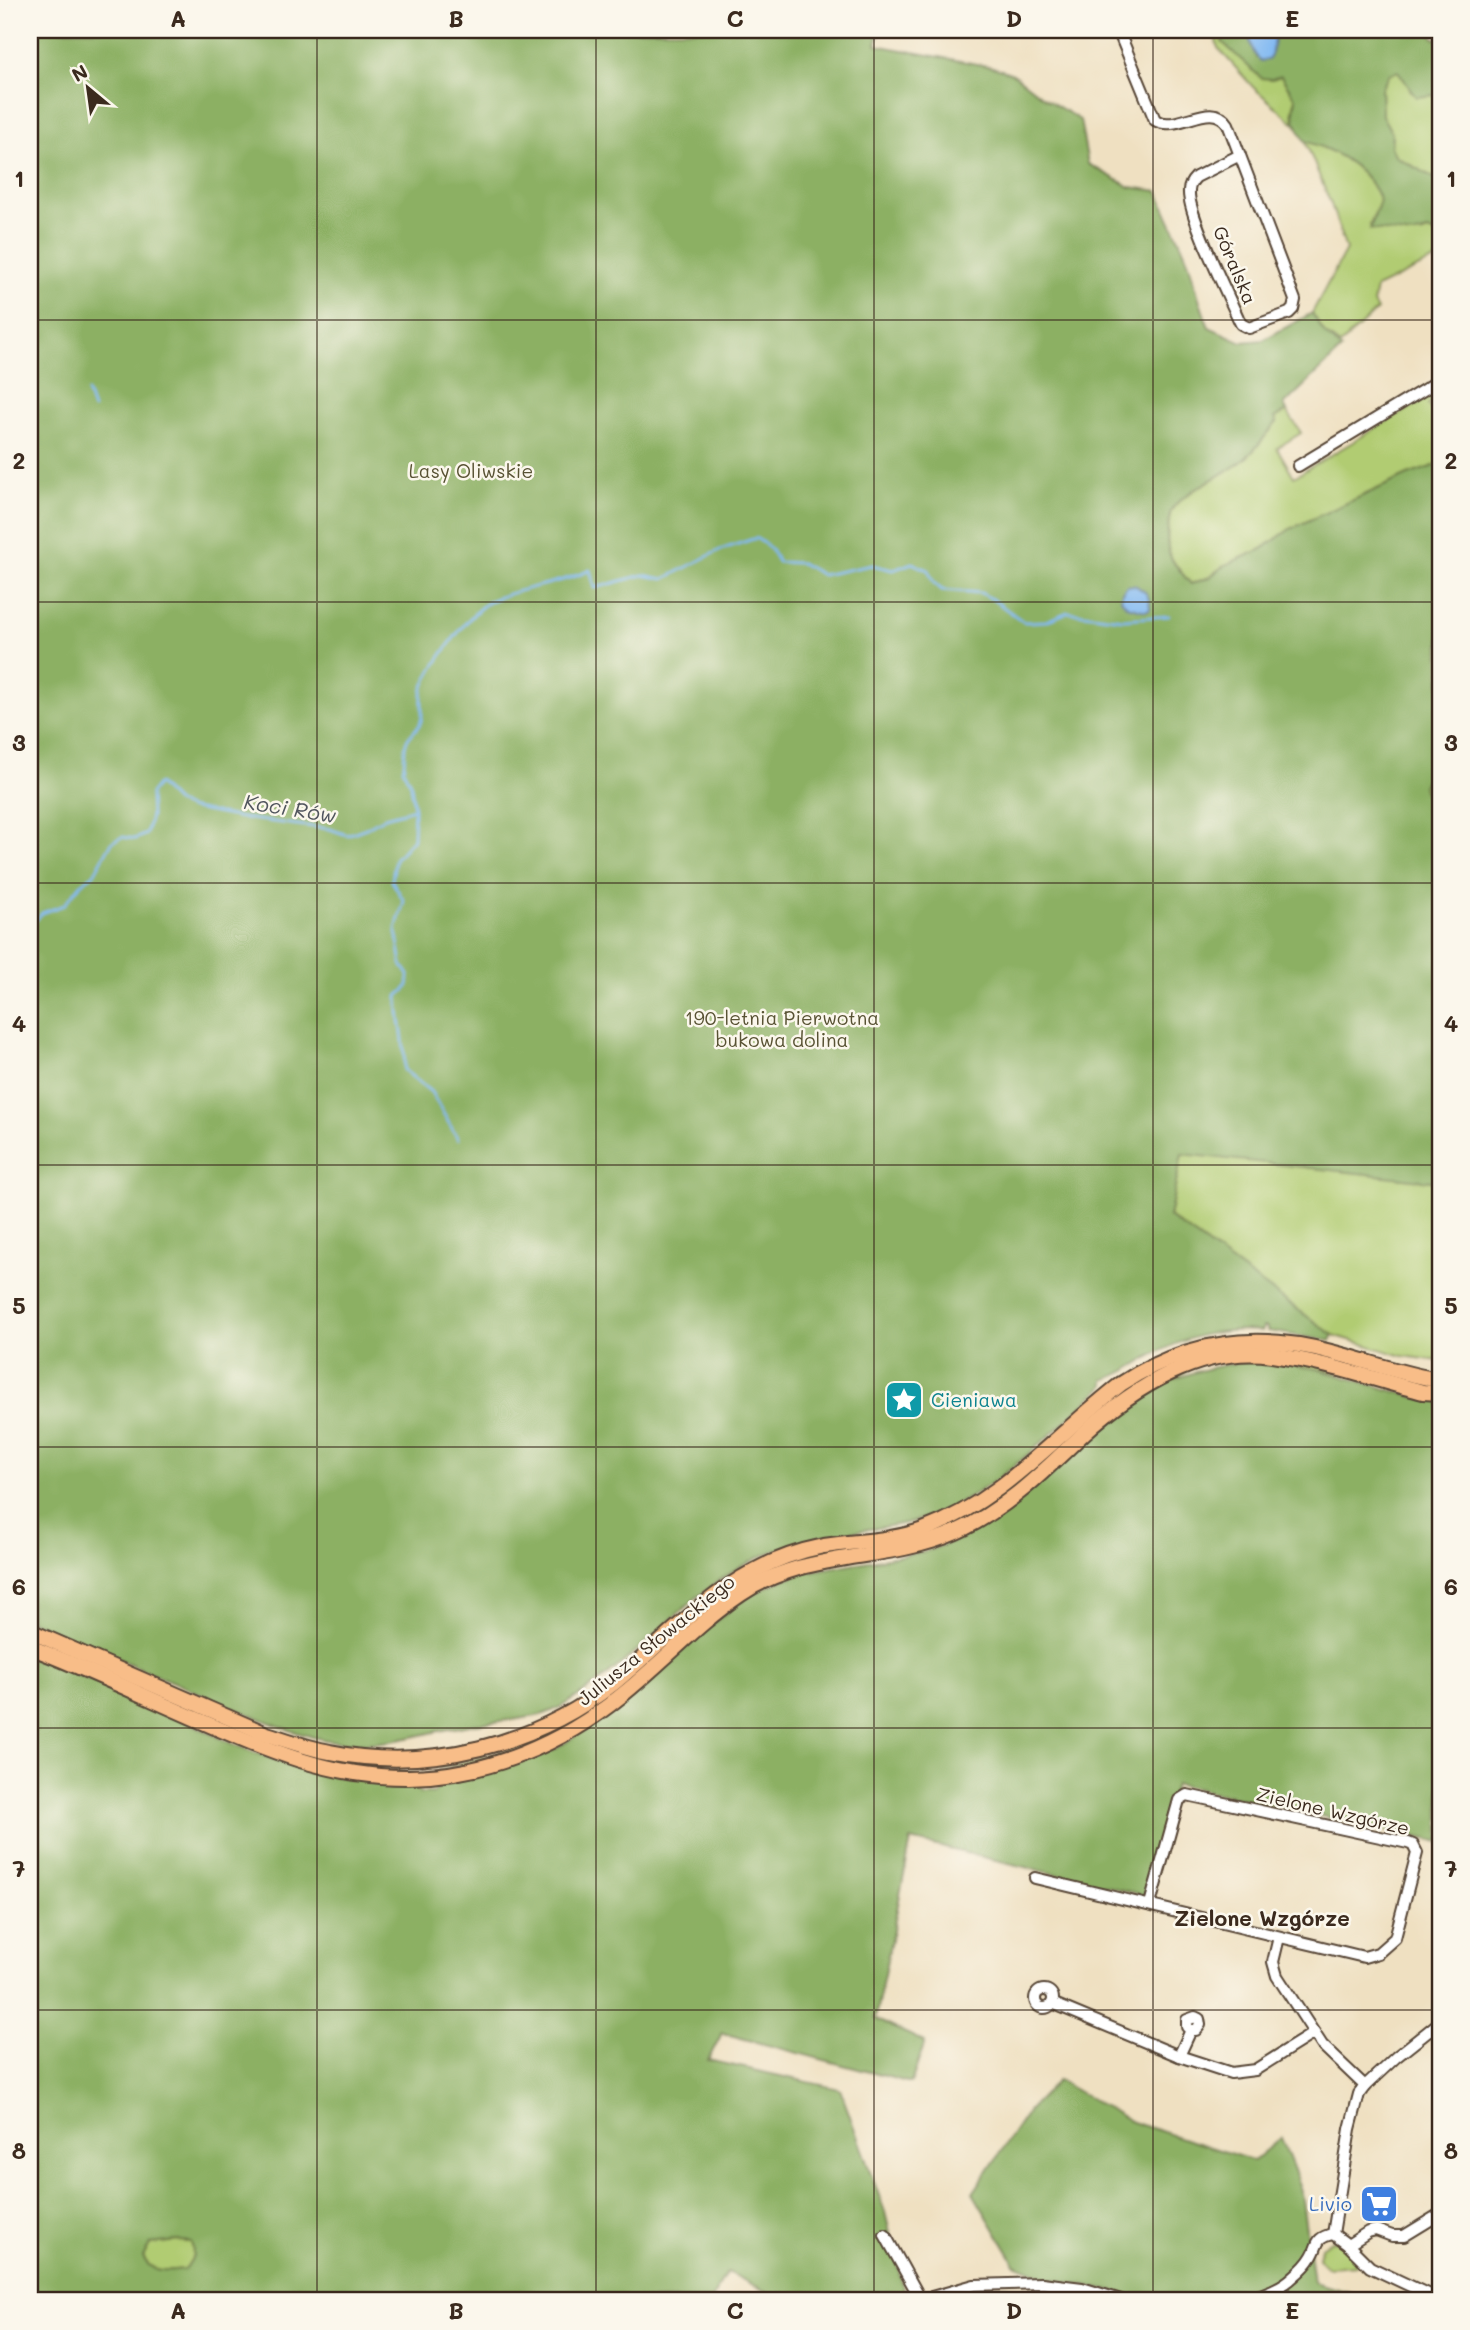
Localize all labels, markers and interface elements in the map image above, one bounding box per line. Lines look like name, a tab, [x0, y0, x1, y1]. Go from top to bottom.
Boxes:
text: A	[170, 3, 186, 33]
text: B	[448, 3, 464, 33]
text: C	[726, 3, 744, 33]
text: D	[1006, 3, 1022, 33]
text: E	[1285, 3, 1299, 33]
north arrow	[52, 52, 122, 122]
text: N	[67, 58, 92, 87]
text: 1	[14, 163, 24, 193]
text: 1	[1446, 163, 1456, 193]
street label: Góralska	[1208, 222, 1263, 308]
text: 2	[13, 445, 25, 475]
text: 2	[1445, 445, 1457, 475]
park label: Lasy Oliwskie	[409, 458, 533, 483]
text: 3	[12, 727, 26, 757]
text: 3	[1444, 727, 1458, 757]
water label: Koci Rów	[242, 787, 338, 828]
park label: 190-letnia Pierwotna bukowa dolina	[685, 1005, 879, 1052]
text: 4	[12, 1008, 26, 1038]
text: 4	[1444, 1008, 1458, 1038]
text: 5	[12, 1290, 26, 1320]
text: 5	[1444, 1290, 1458, 1320]
place icon: Cieniawa	[883, 1379, 925, 1421]
place label: Cieniawa	[931, 1387, 1017, 1412]
street label: Juliusza Słowackiego	[572, 1569, 739, 1711]
text: 6	[12, 1571, 26, 1601]
text: 6	[1444, 1571, 1458, 1601]
street label: Zielone Wzgórze	[1254, 1781, 1412, 1840]
text: 7	[13, 1853, 26, 1883]
text: 7	[1445, 1853, 1458, 1883]
district label: Zielone Wzgórze	[1174, 1904, 1350, 1931]
text: 8	[12, 2135, 26, 2165]
text: 8	[1444, 2135, 1458, 2165]
supermarket icon: Livio	[1358, 2183, 1400, 2225]
place label: Livio	[1309, 2191, 1352, 2216]
text: A	[170, 2295, 186, 2325]
text: B	[448, 2295, 464, 2325]
text: C	[726, 2295, 744, 2325]
text: D	[1006, 2295, 1022, 2325]
text: E	[1285, 2295, 1299, 2325]

